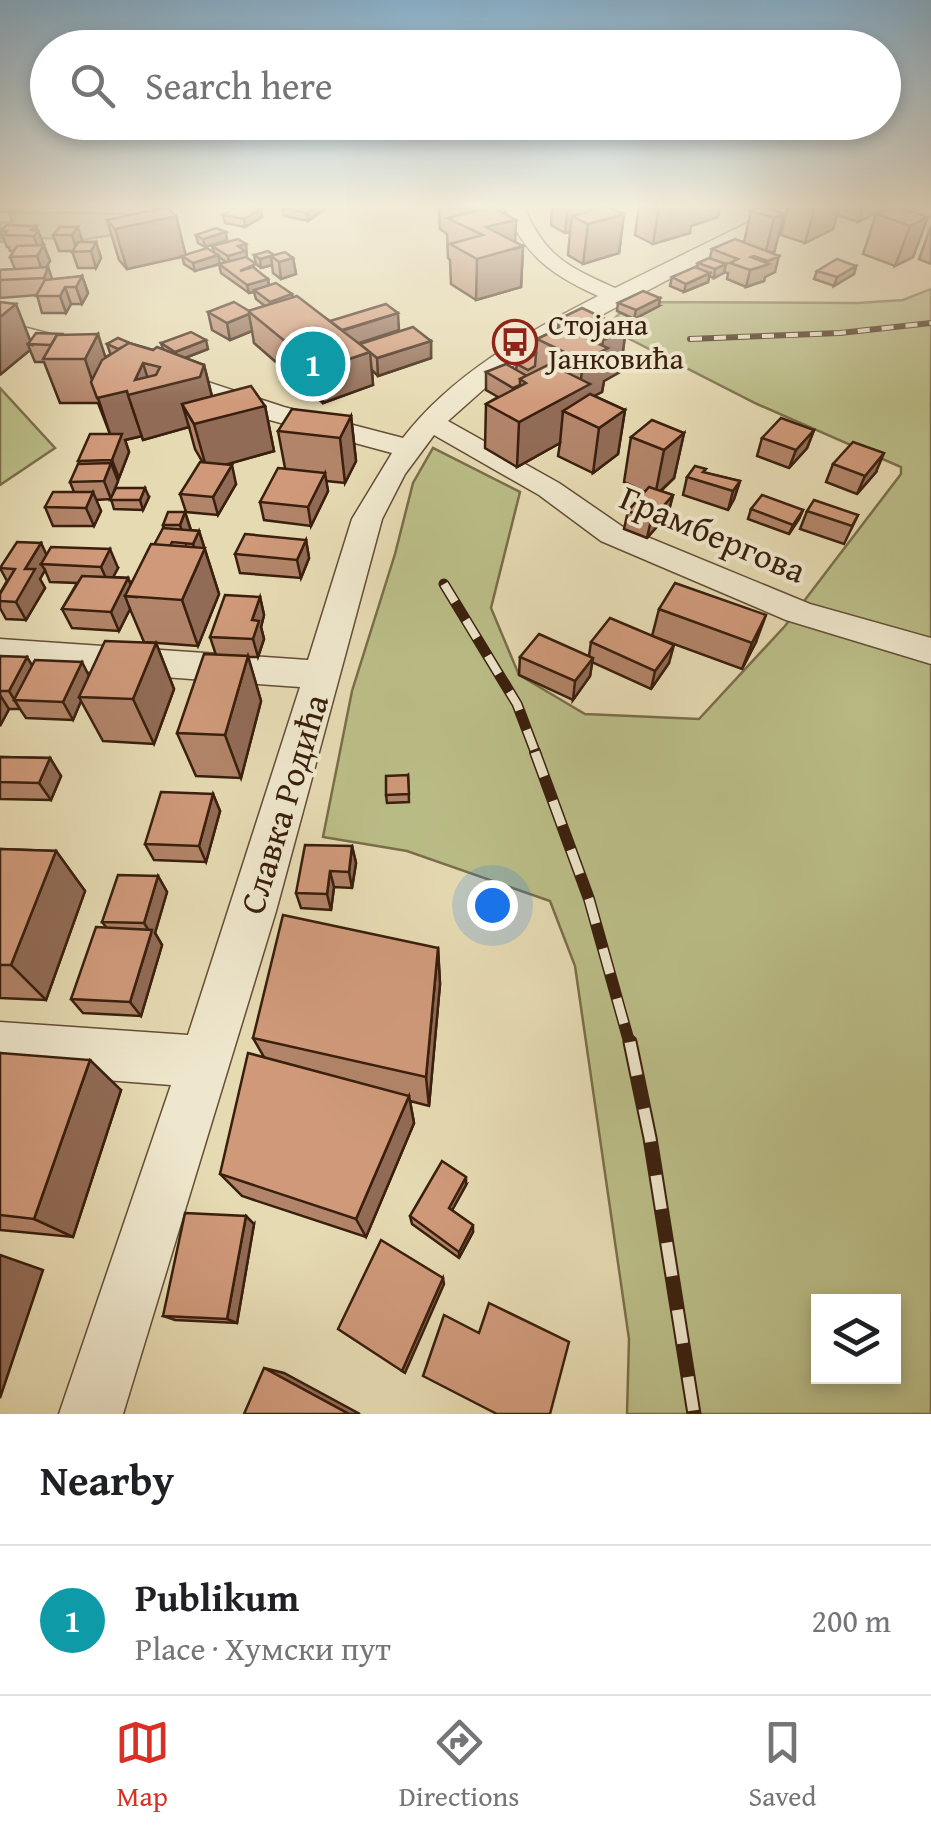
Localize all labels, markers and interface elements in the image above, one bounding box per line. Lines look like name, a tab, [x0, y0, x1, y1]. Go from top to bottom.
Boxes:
search box	[30, 30, 901, 140]
text: Search here	[145, 57, 333, 113]
icon: search	[65, 58, 120, 113]
place label: Стојана Јанковића	[544, 302, 684, 380]
bus stop icon: Стојана Јанковића	[492, 319, 538, 365]
pin: 1	[280, 326, 346, 402]
street label: Грамбергова	[612, 472, 814, 596]
street label: Славка Родића	[226, 687, 341, 920]
your location	[467, 880, 518, 931]
map controls	[811, 1294, 901, 1384]
button: layers	[811, 1294, 901, 1384]
text: Nearby	[40, 1449, 174, 1510]
text: Publikum	[135, 1569, 299, 1625]
text: 1	[64, 1597, 81, 1644]
text: 200 m	[812, 1597, 891, 1644]
text: Place · Хумски пут	[135, 1625, 391, 1672]
tab: Map	[115, 1715, 170, 1816]
tab: Directions	[399, 1715, 519, 1816]
tab: Saved	[749, 1715, 816, 1816]

